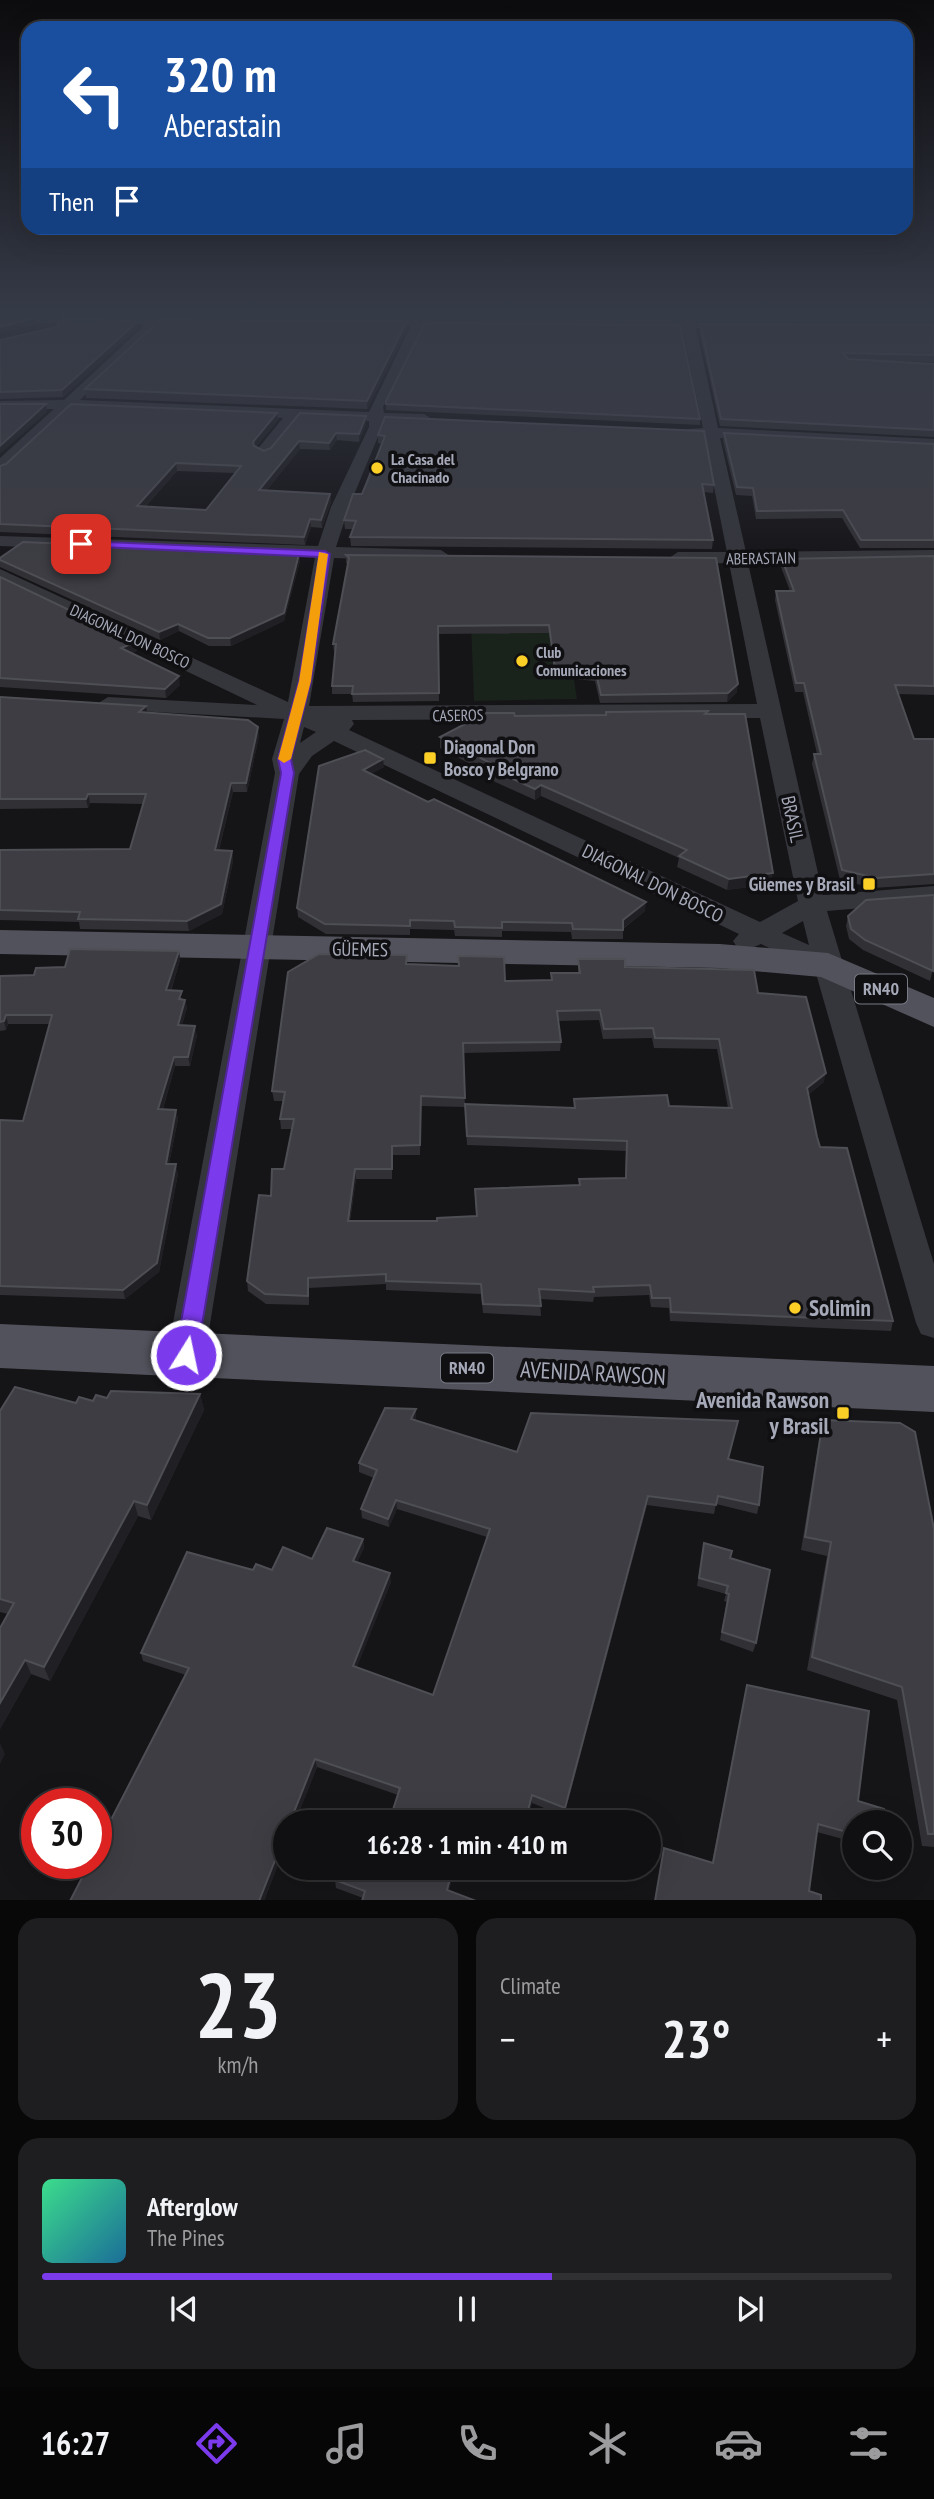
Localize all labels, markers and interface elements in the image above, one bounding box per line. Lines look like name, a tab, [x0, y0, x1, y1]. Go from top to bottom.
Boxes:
text: 320 m	[164, 42, 277, 106]
icon: left	[49, 49, 140, 140]
text: Aberastain	[164, 104, 281, 146]
icon: arrive	[108, 182, 146, 220]
text: Then	[49, 185, 94, 218]
place label: La Casa del Chacinado	[391, 449, 455, 487]
marker: La Casa del Chacinado	[369, 460, 385, 476]
pin	[51, 514, 111, 574]
icon: arrive	[62, 525, 100, 563]
street label: ABERASTAIN	[726, 547, 796, 569]
street label: DIAGONAL DON BOSCO	[67, 600, 193, 673]
place label: Club Comunicaciones	[536, 642, 627, 680]
marker: Club Comunicaciones	[514, 653, 530, 669]
street label: CASEROS	[432, 705, 484, 725]
place label: Diagonal Don Bosco y Belgrano	[444, 735, 559, 781]
marker: Diagonal Don Bosco y Belgrano	[422, 750, 438, 766]
street label: BRASIL	[776, 793, 810, 845]
street label: DIAGONAL DON BOSCO	[578, 838, 728, 928]
place label: Güemes y Brasil	[749, 872, 855, 896]
marker: Güemes y Brasil	[861, 876, 877, 892]
street label: GÜEMES	[332, 937, 388, 961]
road number: RN40	[855, 974, 907, 1004]
place label: Solimin	[809, 1293, 871, 1322]
marker: Solimin	[787, 1300, 803, 1316]
position arrow	[149, 1318, 223, 1392]
road number: RN40	[441, 1353, 493, 1382]
street label: AVENIDA RAWSON	[519, 1354, 667, 1391]
place label: Avenida Rawson y Brasil	[695, 1385, 829, 1440]
marker: Avenida Rawson y Brasil	[835, 1405, 851, 1421]
speed limit sign: 30	[21, 1788, 112, 1879]
map controls	[842, 1810, 912, 1880]
button: search	[842, 1810, 912, 1880]
text: 16:28 · 1 min · 410 m	[367, 1828, 567, 1861]
text: 23	[195, 1945, 282, 2063]
text: Climate	[500, 1971, 561, 2000]
text: 23°	[662, 2005, 730, 2072]
text: −	[500, 2014, 516, 2063]
text: +	[876, 2014, 892, 2063]
text: km/h	[218, 2050, 258, 2079]
text: Afterglow	[147, 2190, 238, 2223]
text: The Pines	[147, 2223, 225, 2252]
icon: previous	[165, 2290, 203, 2328]
icon: pause	[448, 2290, 486, 2328]
icon: next	[731, 2290, 769, 2328]
icon: directions	[192, 2419, 241, 2468]
icon: music	[322, 2419, 371, 2468]
icon: phone	[453, 2419, 502, 2468]
icon: climate	[583, 2419, 632, 2468]
icon: car	[714, 2419, 763, 2468]
icon: filters	[844, 2419, 893, 2468]
text: 16:27	[41, 2422, 110, 2464]

